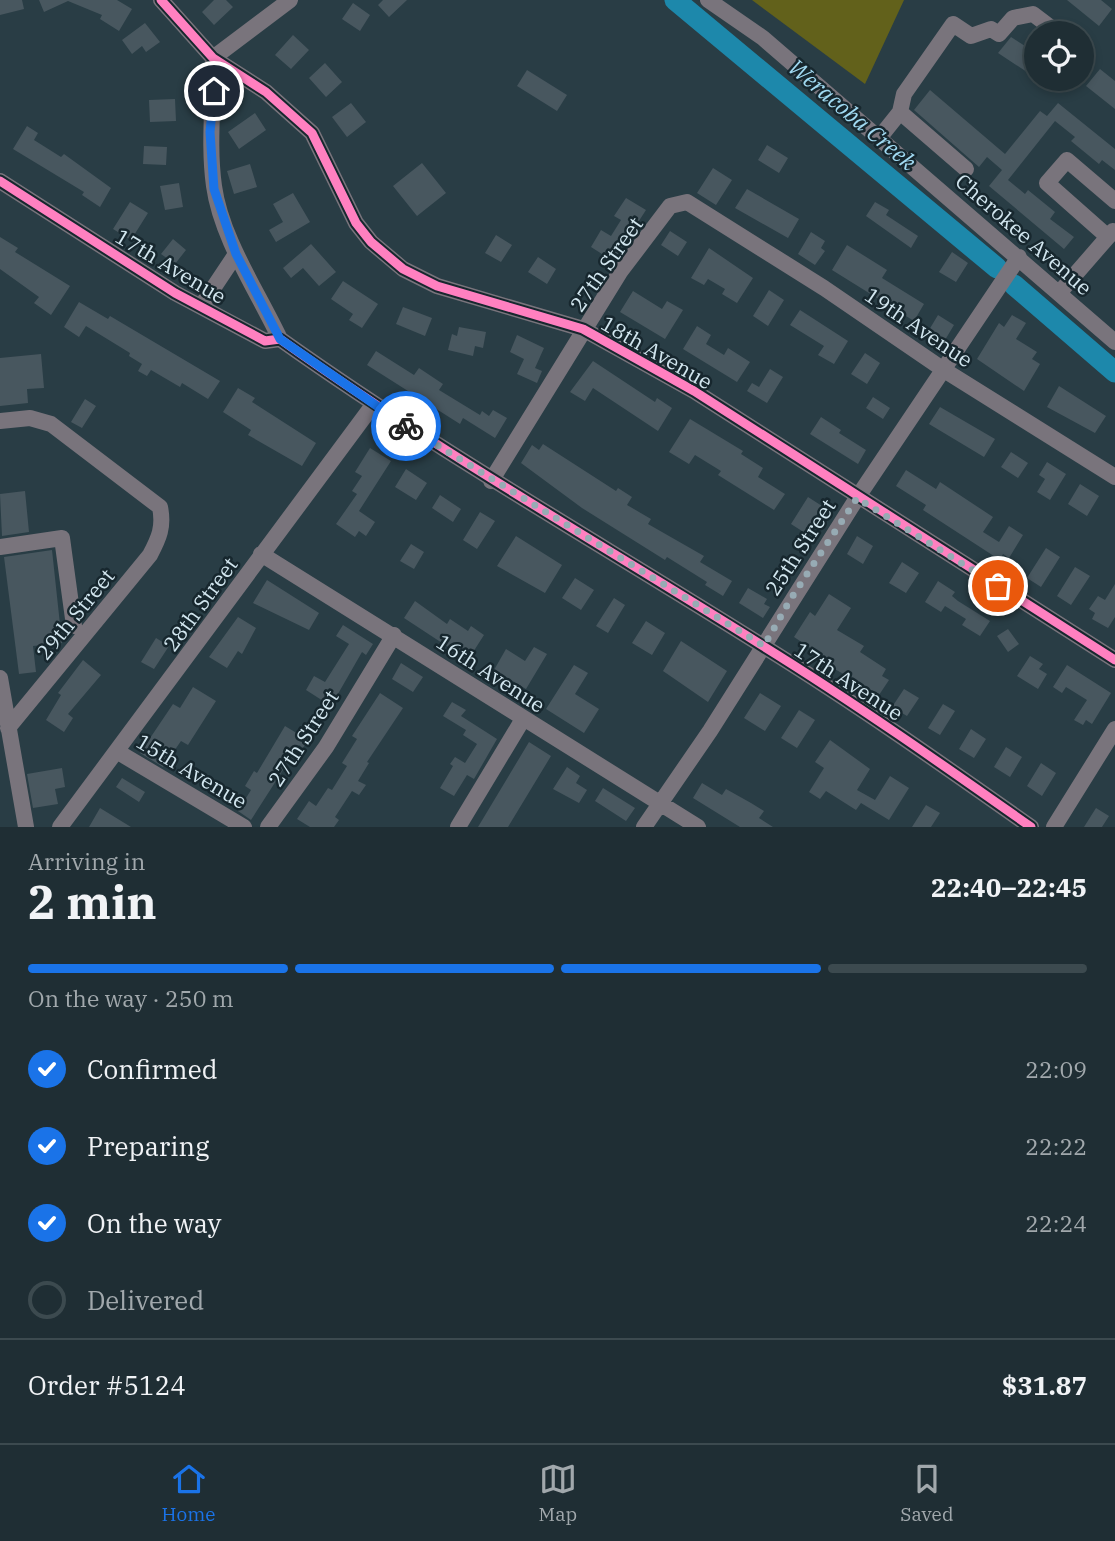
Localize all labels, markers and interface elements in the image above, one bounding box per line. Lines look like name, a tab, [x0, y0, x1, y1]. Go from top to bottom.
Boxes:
map controls	[1024, 21, 1094, 91]
button: locate	[1024, 21, 1094, 91]
water label: Weracoba Creek	[783, 52, 924, 177]
pin	[184, 61, 244, 121]
icon: home	[195, 72, 233, 110]
street label: Cherokee Avenue	[950, 167, 1098, 301]
street label: 27th Street	[563, 211, 649, 317]
street label: 17th Avenue	[110, 222, 232, 310]
street label: 19th Avenue	[860, 281, 978, 373]
street label: 18th Avenue	[596, 309, 718, 395]
courier	[371, 391, 441, 461]
icon: bike	[387, 407, 425, 445]
street label: 25th Street	[758, 493, 842, 601]
street label: 28th Street	[156, 551, 244, 657]
pin	[968, 556, 1028, 616]
street label: 29th Street	[30, 563, 120, 665]
icon: bag	[979, 567, 1017, 605]
street label: 16th Avenue	[431, 627, 551, 719]
street label: 17th Avenue	[789, 635, 909, 727]
street label: 27th Street	[261, 684, 345, 792]
street label: 15th Avenue	[131, 727, 253, 815]
text: Arriving in	[28, 846, 145, 876]
text: 22:40–22:45	[931, 870, 1087, 904]
text: 2 min	[28, 872, 157, 932]
text: On the way · 250 m	[28, 983, 234, 1013]
icon: check	[28, 1050, 66, 1088]
text: Confirmed	[87, 1052, 218, 1086]
text: 22:09	[1025, 1054, 1087, 1084]
icon: check	[28, 1127, 66, 1165]
text: Preparing	[87, 1129, 209, 1163]
text: 22:22	[1025, 1131, 1087, 1161]
icon: check	[28, 1204, 66, 1242]
text: On the way	[87, 1206, 221, 1240]
text: 22:24	[1025, 1208, 1087, 1238]
text: Delivered	[87, 1283, 204, 1317]
text: Order #5124	[28, 1368, 186, 1402]
text: $31.87	[1002, 1368, 1087, 1402]
tab: Home	[162, 1460, 216, 1526]
tab: Map	[539, 1460, 577, 1526]
tab: Saved	[900, 1460, 953, 1526]

